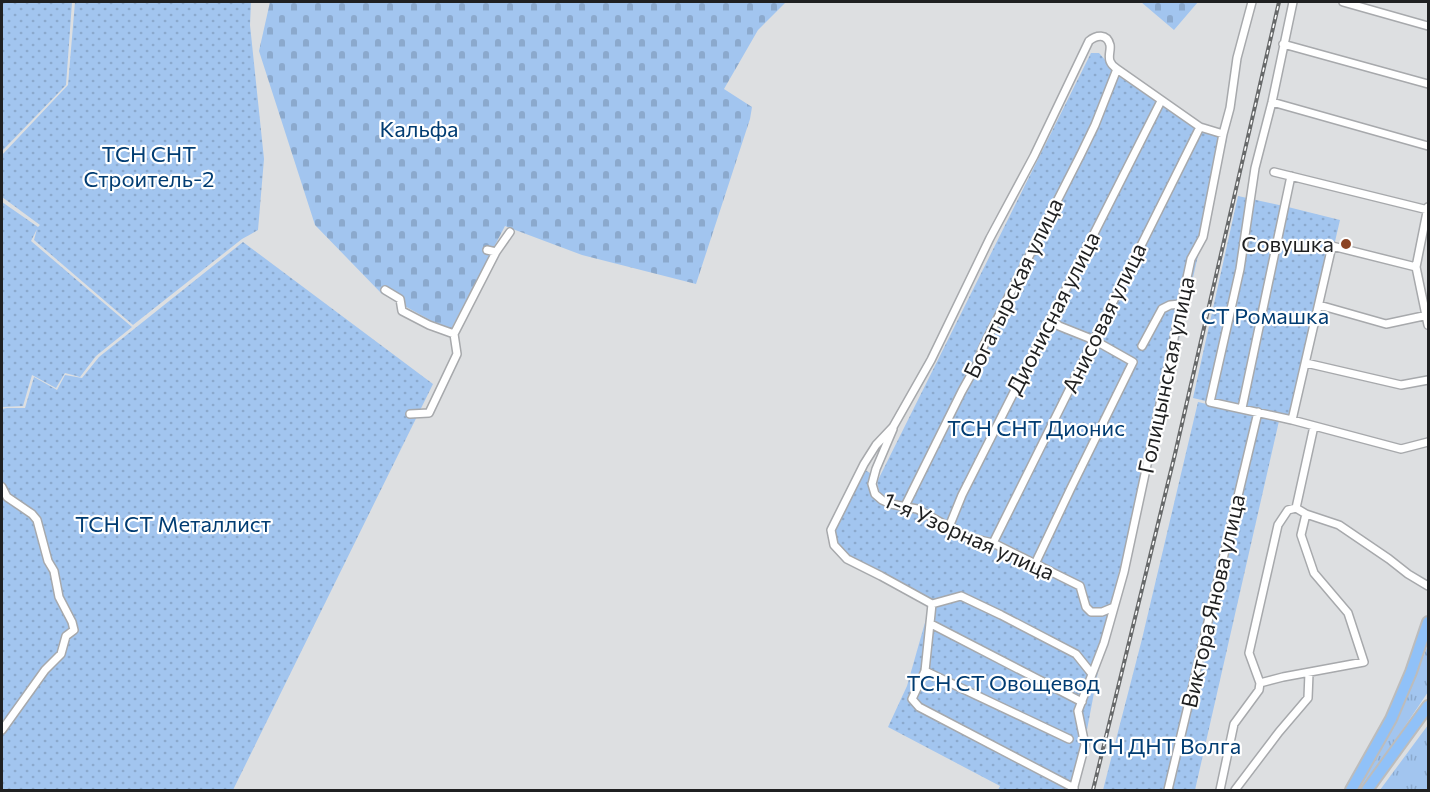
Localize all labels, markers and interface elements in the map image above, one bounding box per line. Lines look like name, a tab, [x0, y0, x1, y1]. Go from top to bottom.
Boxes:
park label: Кальфа	[380, 115, 458, 142]
park label: ТСН СНТ Строитель-2	[83, 140, 215, 192]
street label: Богатырская улица	[957, 193, 1068, 382]
street label: Дионисная улица	[1000, 227, 1105, 399]
place label: Совушка	[1241, 230, 1334, 257]
marker: Совушка	[1339, 237, 1353, 251]
street label: Анисовая улица	[1056, 238, 1151, 397]
street label: Голицынская улица	[1131, 274, 1200, 476]
park label: СТ Ромашка	[1201, 302, 1329, 329]
park label: ТСН СНТ Дионис	[947, 414, 1125, 441]
street label: 1-я Узорная улица	[880, 486, 1059, 585]
street label: Виктора Янова улица	[1175, 492, 1250, 710]
park label: ТСН СТ Металлист	[75, 510, 271, 537]
park label: ТСН СТ Овощевод	[906, 669, 1100, 696]
park label: ТСН ДНТ Волга	[1079, 732, 1241, 759]

